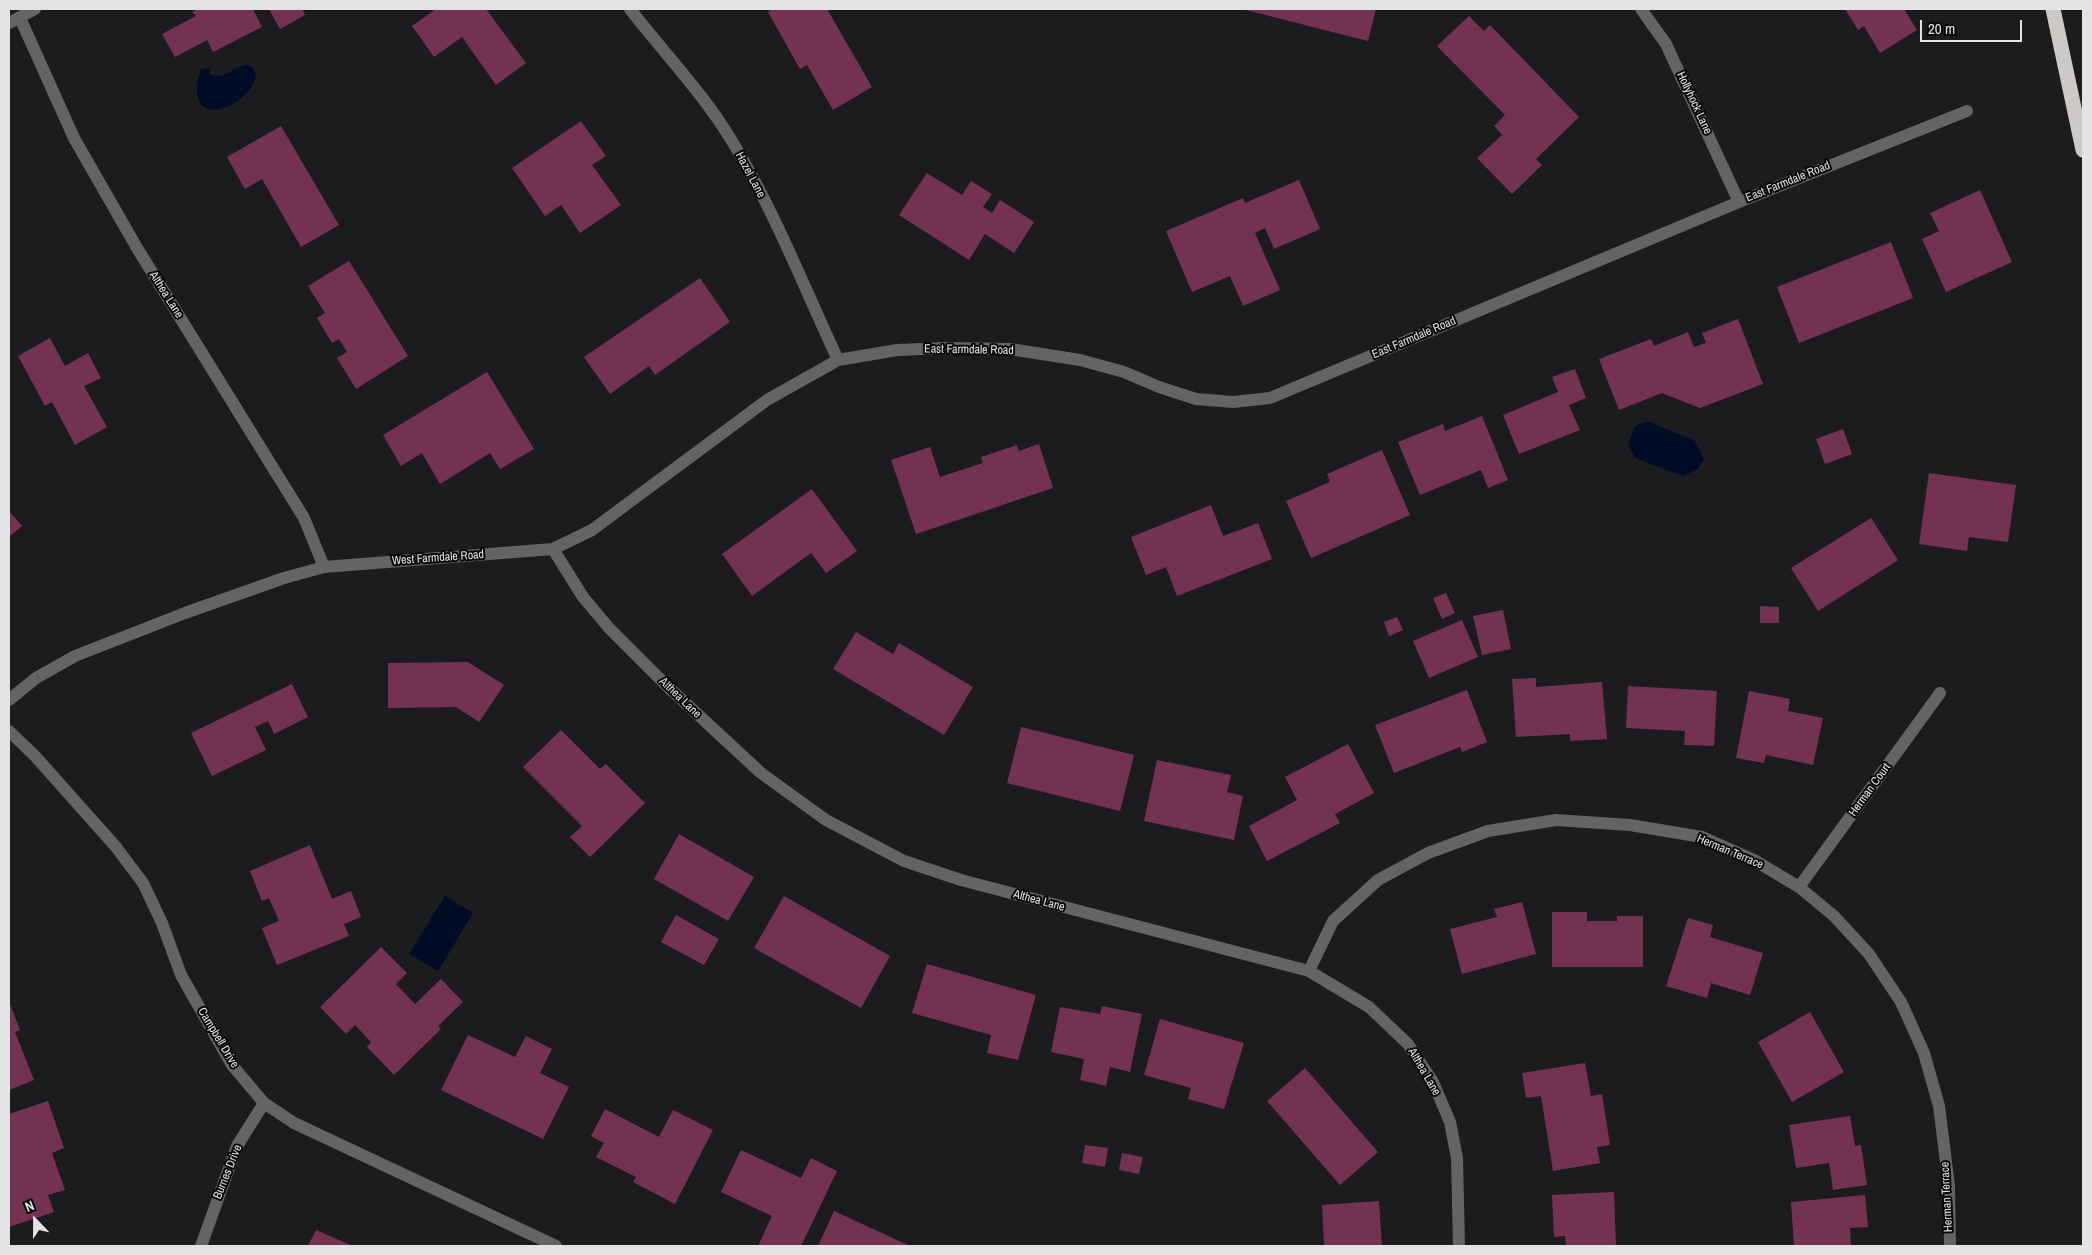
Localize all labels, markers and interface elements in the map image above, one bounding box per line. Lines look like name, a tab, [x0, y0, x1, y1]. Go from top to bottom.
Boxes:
scale bar	[1922, 10, 2024, 42]
text: 20 m	[1928, 18, 1955, 39]
street label: Hollyhock Lane	[1673, 69, 1715, 137]
street label: Hazel Lane	[732, 150, 768, 200]
street label: East Farmdale Road	[1744, 159, 1832, 205]
street label: Althea Lane	[146, 269, 186, 321]
street label: East Farmdale Road	[1370, 314, 1458, 362]
street label: East Farmdale Road	[924, 342, 1014, 358]
street label: West Farmdale Road	[391, 548, 485, 568]
street label: Althea Lane	[656, 675, 704, 721]
street label: Herman Court	[1846, 761, 1894, 819]
street label: Herman Terrace	[1695, 832, 1765, 872]
street label: Althea Lane	[1012, 887, 1066, 915]
street label: Campbell Drive	[194, 1005, 242, 1071]
street label: Althea Lane	[1405, 1046, 1443, 1098]
street label: Burnes Drive	[211, 1143, 245, 1201]
street label: Herman Terrace	[1938, 1161, 1956, 1233]
north arrow	[10, 1195, 60, 1245]
text: N	[22, 1196, 37, 1216]

